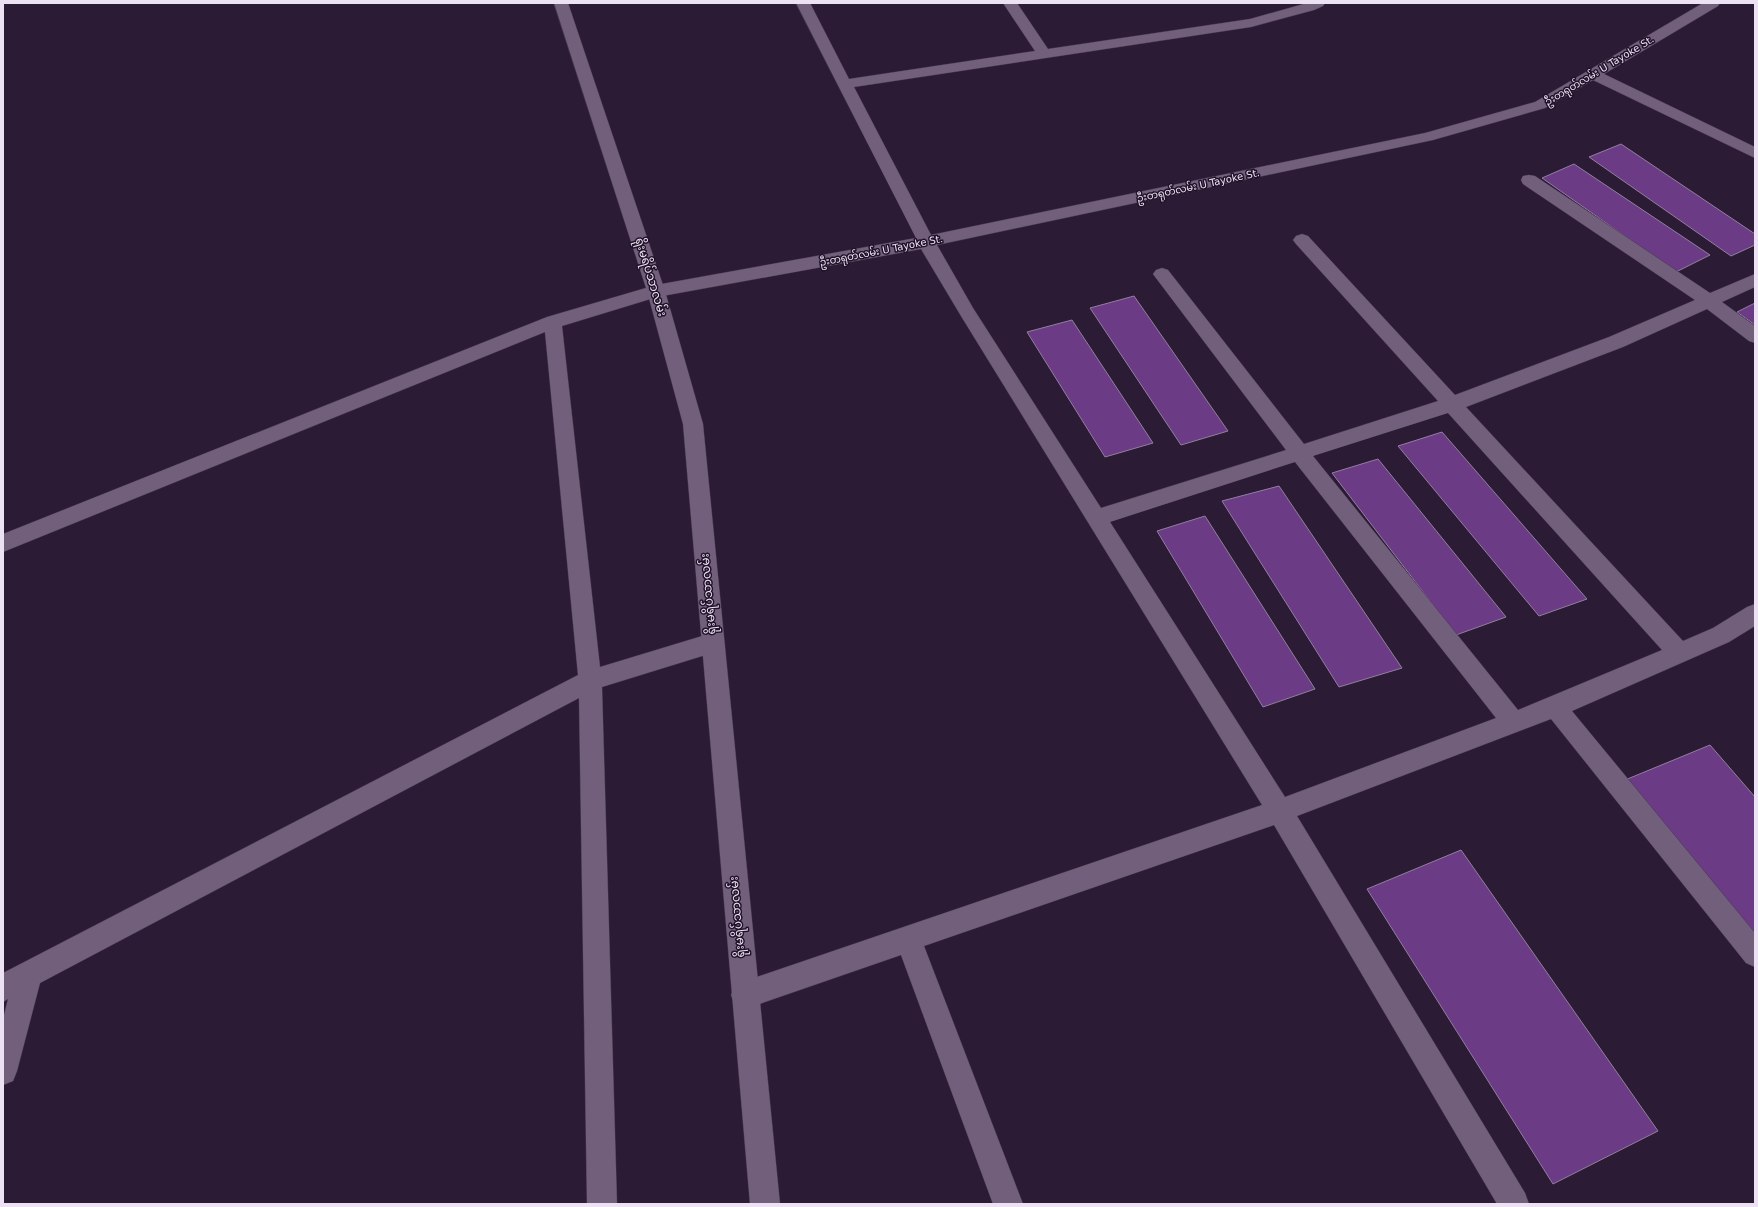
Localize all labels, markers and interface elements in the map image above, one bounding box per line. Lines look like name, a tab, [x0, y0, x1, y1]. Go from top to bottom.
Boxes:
street label: ဦးတရုတ်လမ်း U Tayoke St.	[1542, 32, 1657, 110]
street label: ဦးတရုတ်လမ်း U Tayoke St.	[1135, 165, 1261, 207]
street label: ဦးတရုတ်လမ်း U Tayoke St.	[818, 231, 944, 271]
street label: ရိုးမရိပ်သာလမ်း	[630, 235, 672, 319]
street label: ရိုးမရိပ်သာလမ်း	[695, 553, 722, 635]
street label: ရိုးမရိပ်သာလမ်း	[724, 876, 751, 958]

